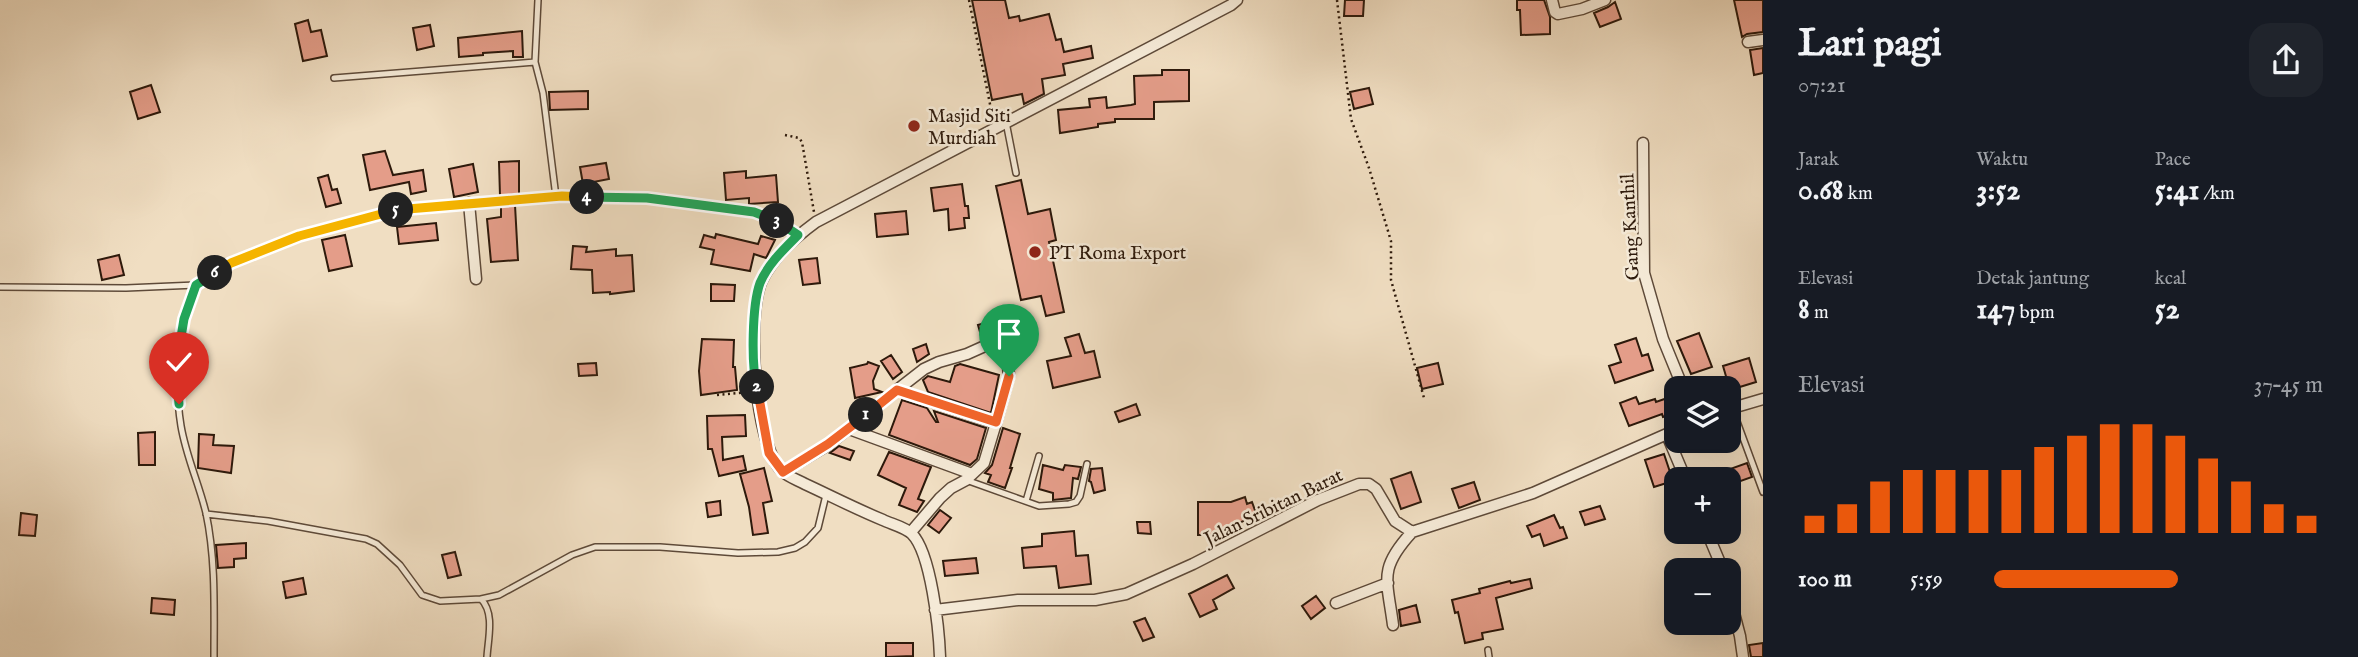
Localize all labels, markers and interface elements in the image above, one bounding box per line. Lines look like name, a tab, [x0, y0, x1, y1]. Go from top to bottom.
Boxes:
text: Lari pagi	[1798, 21, 1942, 69]
button: share	[2249, 23, 2323, 97]
text: 07:21	[1798, 71, 1845, 100]
place label: Masjid Siti Murdiah	[928, 105, 1011, 151]
marker: Masjid Siti Murdiah	[906, 118, 922, 134]
text: Jarak	[1798, 148, 1839, 172]
text: Waktu	[1976, 148, 2028, 172]
text: Pace	[2155, 148, 2191, 172]
street label: Gang Kanthil	[1616, 172, 1646, 281]
text: 0.68	[1798, 172, 1844, 210]
text: 3:52	[1976, 172, 2020, 210]
text: 5:41	[2155, 172, 2199, 210]
pin: 4	[570, 180, 604, 214]
text: km	[1844, 182, 1873, 206]
text: /km	[2199, 182, 2235, 206]
text: 4	[582, 184, 591, 208]
pin: 5	[378, 192, 414, 228]
text: 5	[392, 197, 399, 221]
pin: 3	[760, 204, 794, 238]
text: 3	[773, 208, 780, 232]
place label: PT Roma Export	[1049, 242, 1187, 266]
marker: PT Roma Export	[1027, 244, 1043, 260]
pin: 6	[198, 256, 232, 290]
text: 6	[210, 260, 219, 284]
text: Elevasi	[1798, 267, 1853, 291]
text: Detak jantung	[1976, 267, 2089, 291]
text: kcal	[2155, 267, 2186, 291]
text: 8	[1798, 291, 1810, 329]
text: 147	[1976, 291, 2015, 329]
text: 52	[2155, 291, 2180, 329]
text: m	[1810, 301, 1829, 325]
text: bpm	[2015, 301, 2055, 325]
pin	[979, 304, 1039, 376]
icon: arrive	[990, 315, 1028, 353]
pin	[149, 332, 209, 404]
icon: check	[160, 343, 198, 381]
pin: 2	[740, 370, 774, 404]
text: Elevasi	[1798, 371, 1865, 400]
text: 37–45 m	[2254, 371, 2323, 400]
text: 2	[752, 374, 761, 398]
map controls	[1664, 376, 1741, 635]
button: layers	[1664, 376, 1741, 453]
pin: 1	[848, 398, 884, 432]
text: 1	[862, 402, 869, 426]
street label: Jalan Sribitan Barat	[1199, 464, 1348, 553]
button: +	[1664, 467, 1741, 544]
button: −	[1664, 558, 1741, 635]
text: 100 m	[1798, 565, 1852, 594]
text: 5:59	[1910, 565, 1943, 594]

